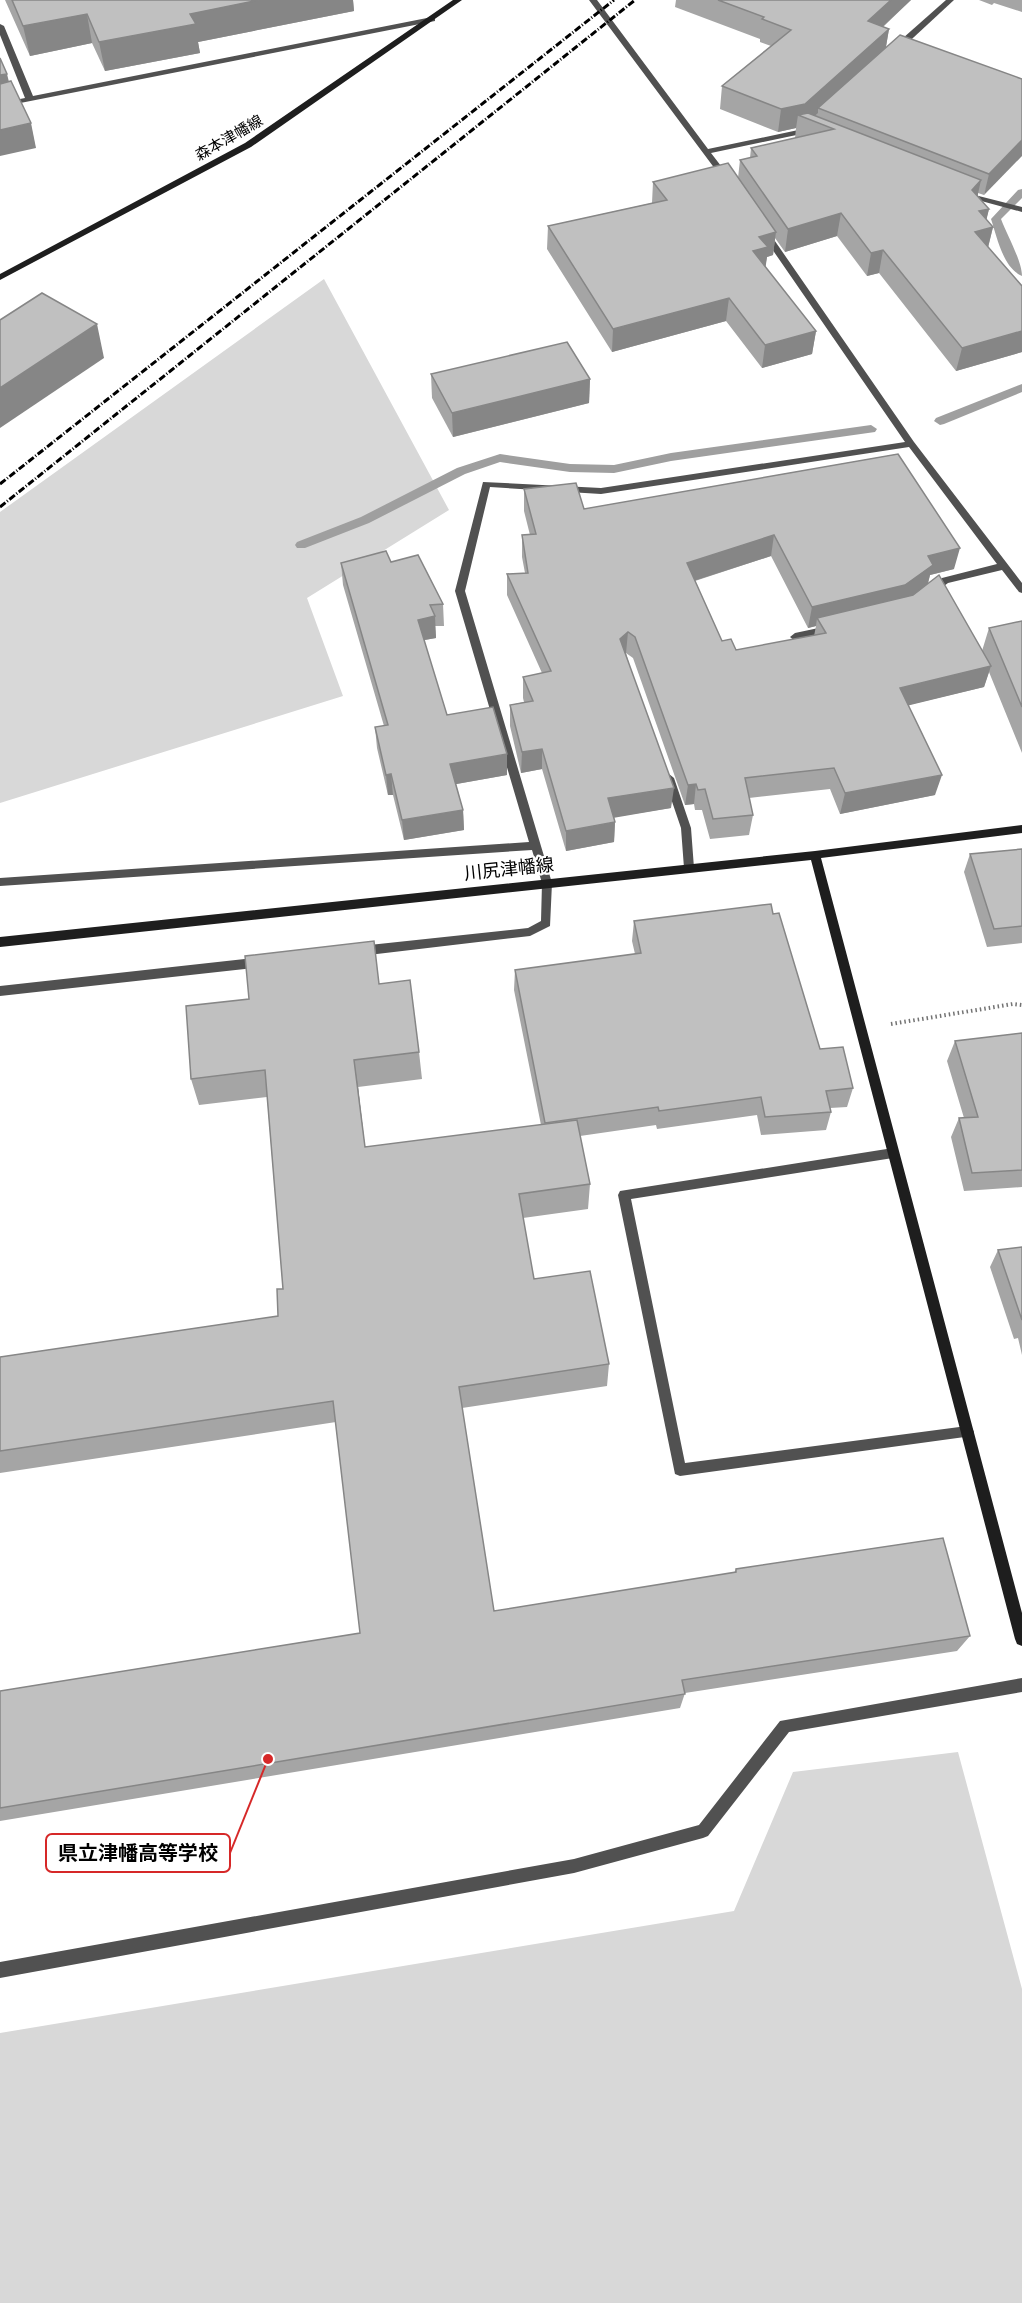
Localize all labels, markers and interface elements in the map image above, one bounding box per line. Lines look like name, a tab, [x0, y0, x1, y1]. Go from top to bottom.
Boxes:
street label: 森本津幡線	[192, 111, 266, 165]
street label: 川尻津幡線	[463, 852, 555, 885]
callout: 県立津幡高等学校	[46, 1834, 230, 1872]
text: 県立津幡高等学校	[58, 1840, 218, 1866]

